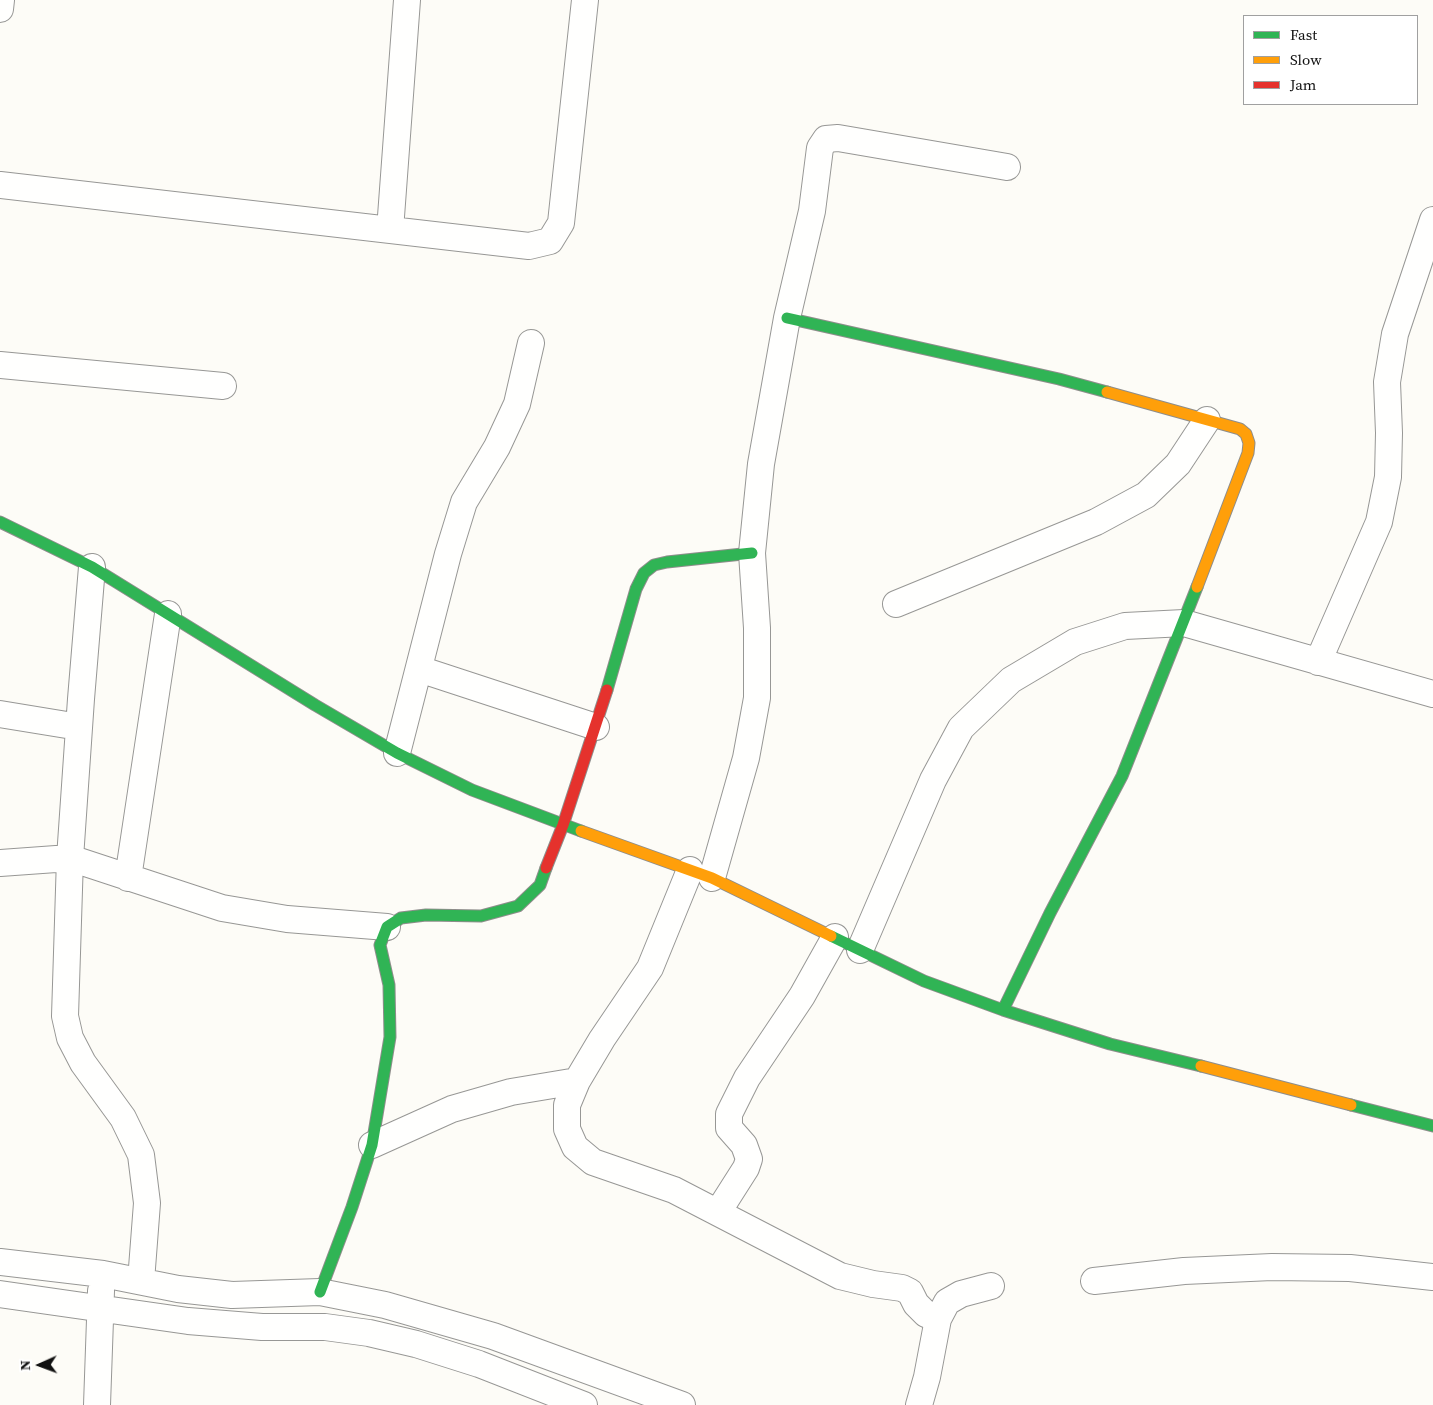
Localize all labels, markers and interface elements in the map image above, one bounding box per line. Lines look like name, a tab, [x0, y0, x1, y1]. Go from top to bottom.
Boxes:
legend	[1243, 15, 1418, 105]
text: Fast	[1290, 24, 1317, 45]
text: Slow	[1290, 49, 1322, 70]
text: Jam	[1290, 74, 1316, 95]
north arrow	[15, 1340, 65, 1390]
text: N	[15, 1360, 35, 1371]

